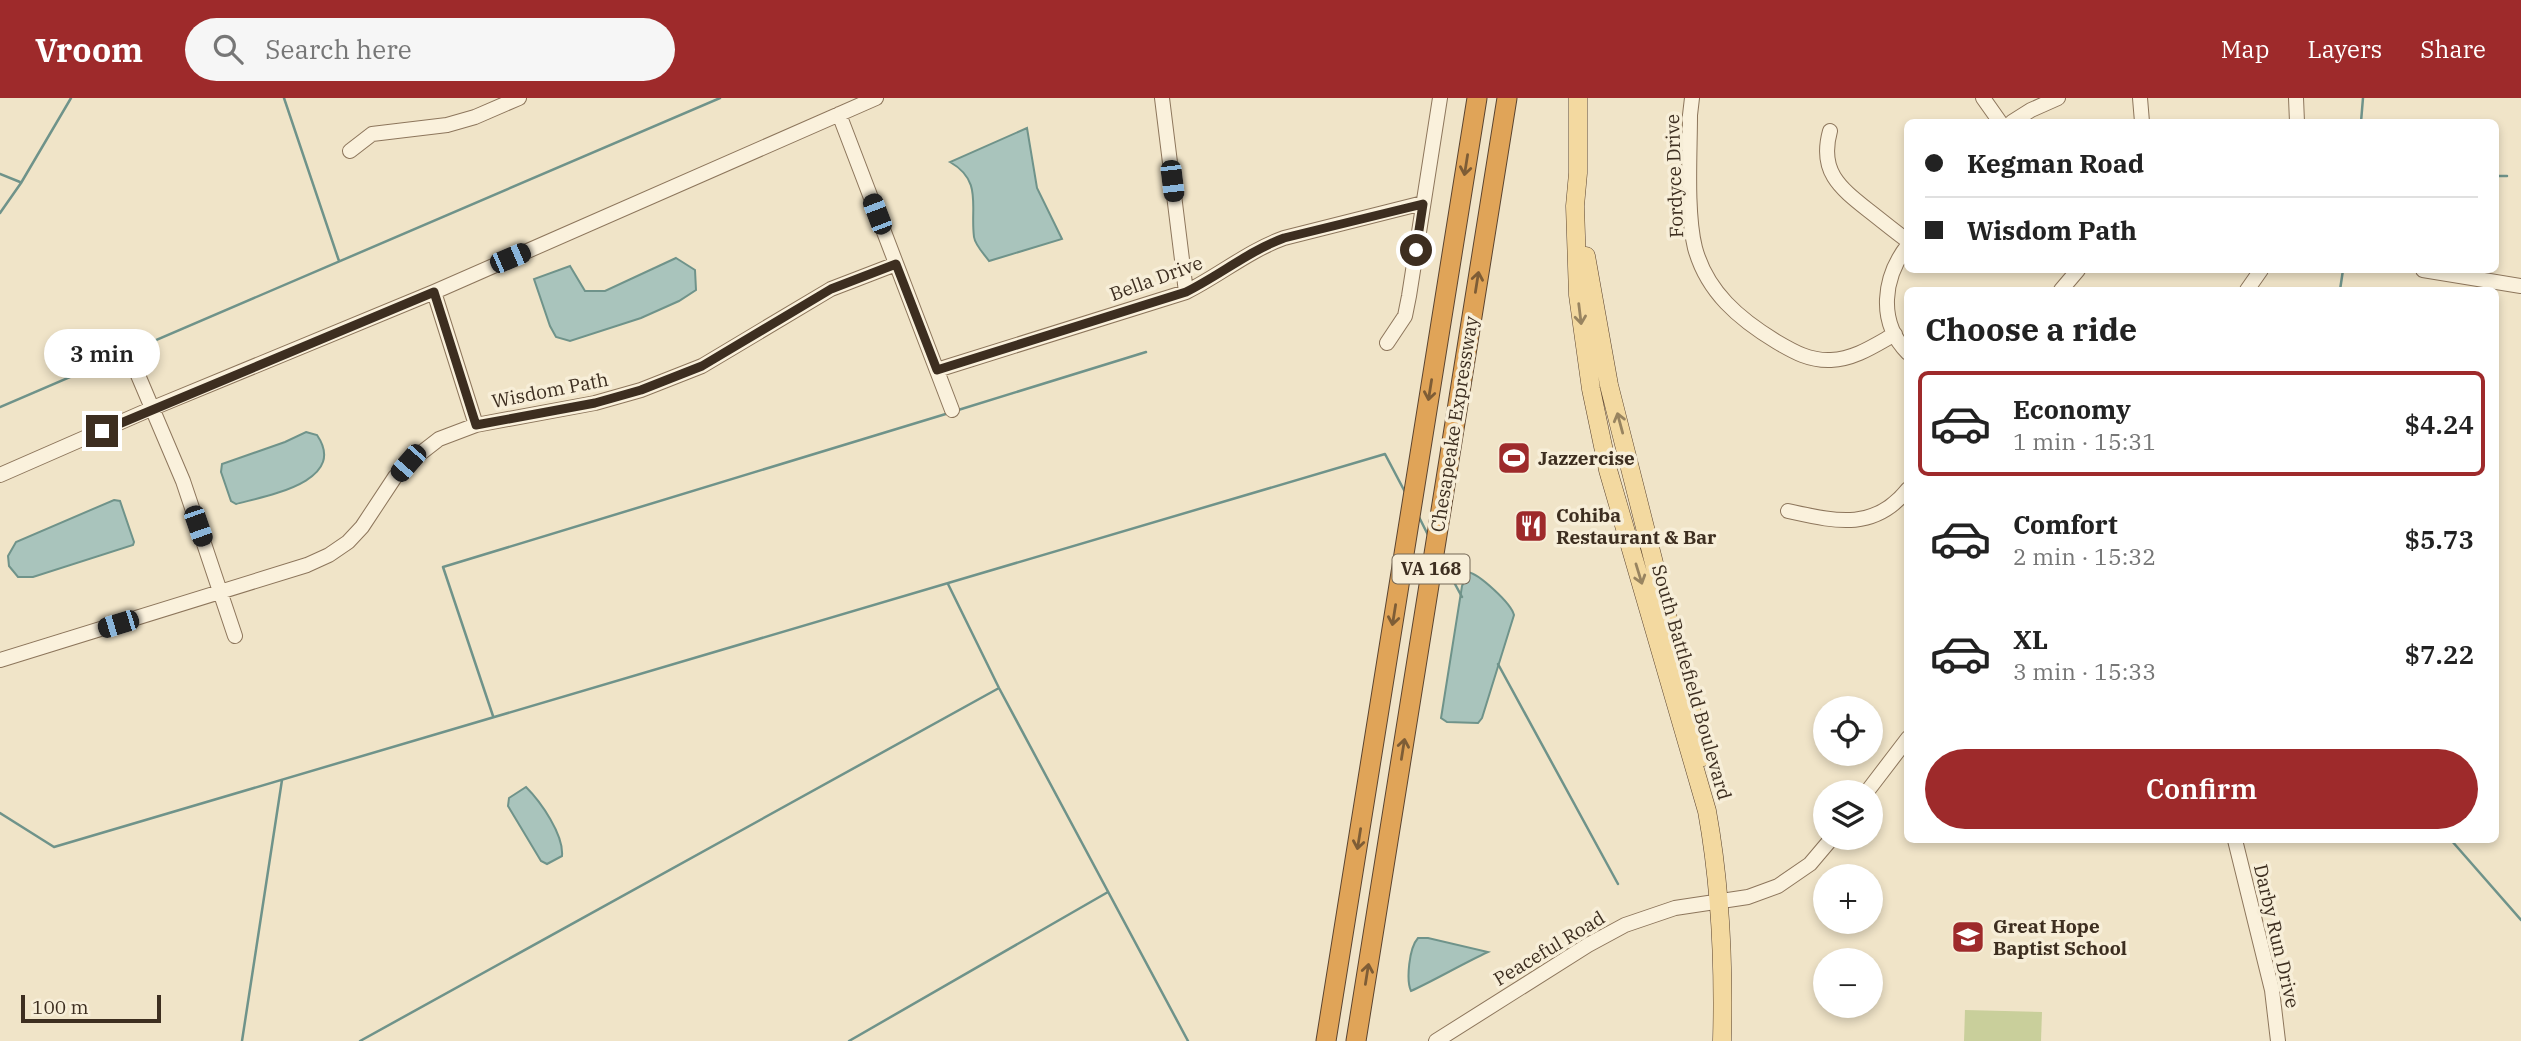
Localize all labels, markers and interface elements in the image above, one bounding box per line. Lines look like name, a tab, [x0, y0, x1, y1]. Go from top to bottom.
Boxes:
search box	[185, 18, 675, 81]
text: Vroom	[35, 28, 143, 71]
icon: search	[209, 30, 247, 68]
text: Search here	[265, 32, 412, 66]
text: Map	[2221, 33, 2269, 65]
text: Layers	[2307, 33, 2382, 65]
text: Share	[2420, 33, 2486, 65]
street label: Fordyce Drive	[1660, 114, 1688, 238]
text: Kegman Road	[1967, 146, 2144, 180]
one-way arrow	[1459, 154, 1472, 176]
car	[1160, 159, 1185, 203]
car	[860, 191, 895, 237]
text: Wisdom Path	[1967, 213, 2137, 247]
route start	[1400, 234, 1432, 266]
car	[487, 240, 534, 276]
street label: Bella Drive	[1106, 250, 1206, 306]
one-way arrow	[1471, 271, 1484, 294]
one-way arrow	[1574, 302, 1587, 325]
text: Choose a ride	[1925, 308, 2137, 350]
street label: Chesapeake Expressway	[1425, 313, 1483, 534]
callout: 3 min	[44, 330, 160, 378]
text: 3 min	[70, 338, 134, 368]
street label: Wisdom Path	[490, 367, 611, 413]
one-way arrow	[1423, 378, 1436, 401]
icon: car	[1929, 392, 1992, 455]
text: Economy	[2013, 392, 2131, 426]
text: $4.24	[2405, 407, 2474, 441]
one-way arrow	[1613, 412, 1626, 435]
route end	[86, 415, 118, 447]
text: 1 min · 15:31	[2013, 426, 2156, 456]
sports icon: Jazzercise	[1495, 439, 1533, 477]
car	[387, 440, 430, 486]
place label: Jazzercise	[1538, 446, 1635, 470]
car	[182, 503, 215, 549]
place label: Cohiba Restaurant & Bar	[1556, 503, 1717, 549]
restaurant icon: Cohiba Restaurant & Bar	[1512, 507, 1550, 545]
icon: car	[1929, 507, 1992, 570]
text: Comfort	[2013, 507, 2118, 541]
text: $5.73	[2405, 522, 2474, 556]
text: 2 min · 15:32	[2013, 541, 2156, 571]
road number: VA 168	[1392, 555, 1470, 584]
street label: South Battlefield Boulevard	[1647, 561, 1737, 803]
one-way arrow	[1634, 562, 1647, 584]
one-way arrow	[1387, 603, 1400, 626]
car	[95, 608, 142, 640]
icon: car	[1929, 622, 1992, 685]
text: XL	[2013, 622, 2048, 656]
text: $7.22	[2405, 637, 2474, 671]
text: 3 min · 15:33	[2013, 656, 2156, 686]
map controls	[1813, 696, 1883, 1018]
button: locate	[1813, 696, 1883, 766]
one-way arrow	[1397, 738, 1410, 761]
button: Confirm	[1925, 749, 2478, 829]
button: layers	[1813, 780, 1883, 850]
one-way arrow	[1352, 828, 1365, 850]
street label: Darby Run Drive	[2249, 862, 2305, 1010]
button: +	[1813, 864, 1883, 934]
street label: Peaceful Road	[1489, 905, 1609, 991]
place label: Great Hope Baptist School	[1993, 914, 2127, 960]
school or university icon: Great Hope Baptist School	[1949, 918, 1987, 956]
button: −	[1813, 948, 1883, 1018]
one-way arrow	[1361, 963, 1374, 986]
scale bar	[21, 992, 161, 1024]
text: 100 m	[32, 995, 89, 1019]

